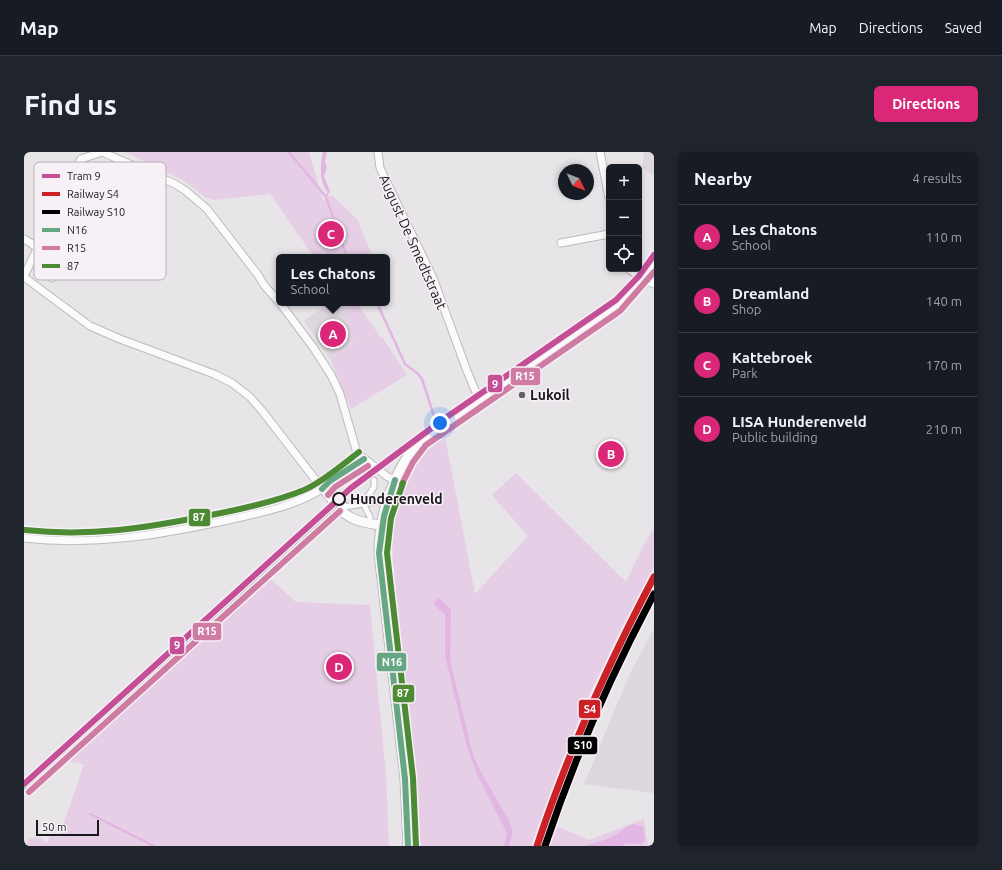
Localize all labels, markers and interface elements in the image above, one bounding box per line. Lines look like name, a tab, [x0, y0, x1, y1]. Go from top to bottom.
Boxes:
text: Map	[20, 17, 59, 39]
text: Map	[809, 20, 837, 36]
text: Directions	[859, 20, 923, 36]
text: Saved	[945, 20, 982, 36]
button: Directions	[874, 86, 978, 122]
text: Find us	[24, 89, 117, 120]
legend	[34, 162, 166, 280]
north arrow	[558, 164, 594, 200]
map controls	[606, 164, 642, 272]
button: +	[606, 164, 642, 200]
text: Nearby	[694, 169, 752, 188]
text: Tram 9	[67, 170, 101, 182]
text: 4 results	[912, 171, 962, 185]
street label: August De Smedtstraat	[376, 172, 450, 313]
text: Railway S4	[67, 188, 119, 200]
button: −	[606, 200, 642, 236]
text: Railway S10	[67, 206, 125, 218]
pin: C	[318, 219, 344, 249]
text: Les Chatons	[732, 221, 817, 238]
text: N16	[67, 224, 87, 236]
text: A	[702, 230, 712, 244]
text: 110 m	[926, 230, 962, 244]
button: locate	[606, 236, 642, 272]
text: School	[732, 238, 771, 252]
text: R15	[67, 242, 86, 254]
popup	[276, 254, 390, 306]
text: 87	[67, 260, 79, 272]
text: Les Chatons	[290, 265, 376, 282]
text: School	[290, 282, 329, 296]
text: Dreamland	[732, 285, 809, 302]
text: B	[703, 294, 711, 308]
text: 140 m	[926, 294, 962, 308]
text: Shop	[732, 302, 761, 316]
pin: A	[320, 319, 346, 349]
text: Kattebroek	[732, 349, 812, 366]
text: C	[703, 358, 711, 372]
text: 170 m	[926, 358, 962, 372]
text: Park	[732, 366, 758, 380]
line badge: R15	[510, 367, 541, 386]
text: R15	[515, 370, 535, 382]
line badge: 9	[487, 374, 503, 393]
text: 9	[492, 378, 498, 390]
place label: Lukoil	[530, 387, 570, 403]
marker: Lukoil	[517, 390, 527, 400]
your location	[430, 413, 450, 433]
text: LISA Hunderenveld	[732, 413, 867, 430]
text: D	[702, 422, 712, 436]
text: 210 m	[926, 422, 962, 436]
text: Public building	[732, 430, 818, 444]
pin: B	[598, 439, 624, 469]
place label: Hunderenveld	[350, 491, 443, 507]
marker: Hunderenveld	[332, 492, 346, 506]
line badge: 87	[188, 508, 211, 527]
text: 87	[193, 511, 205, 523]
line badge: R15	[192, 622, 222, 641]
text: R15	[197, 625, 217, 637]
line badge: 9	[169, 636, 185, 655]
text: 9	[174, 639, 180, 651]
pin: D	[326, 652, 352, 682]
line badge: N16	[376, 652, 407, 672]
text: N16	[382, 656, 402, 668]
line badge: 87	[392, 684, 415, 703]
text: 87	[397, 687, 409, 699]
line badge: S4	[578, 699, 601, 719]
text: S4	[584, 703, 596, 715]
line badge: S10	[567, 736, 598, 755]
text: S10	[574, 739, 592, 751]
scale bar	[36, 818, 99, 837]
text: 50 m	[42, 821, 66, 833]

